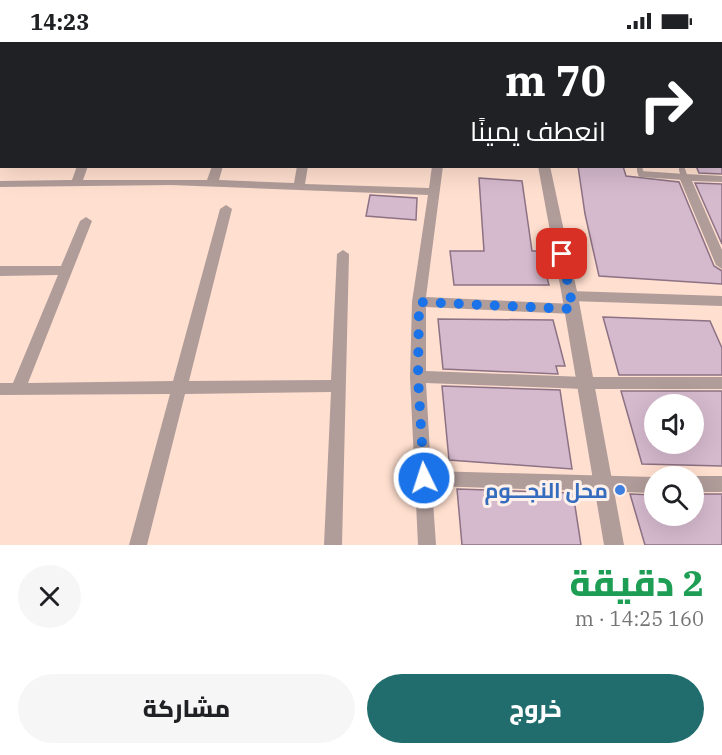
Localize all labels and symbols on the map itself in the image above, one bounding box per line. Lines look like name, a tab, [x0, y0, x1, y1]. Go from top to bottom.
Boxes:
pin	[536, 228, 587, 279]
position arrow	[392, 446, 456, 510]
place label: محل النجـــوم	[484, 476, 608, 505]
marker: محل النجـــوم	[613, 483, 627, 497]

